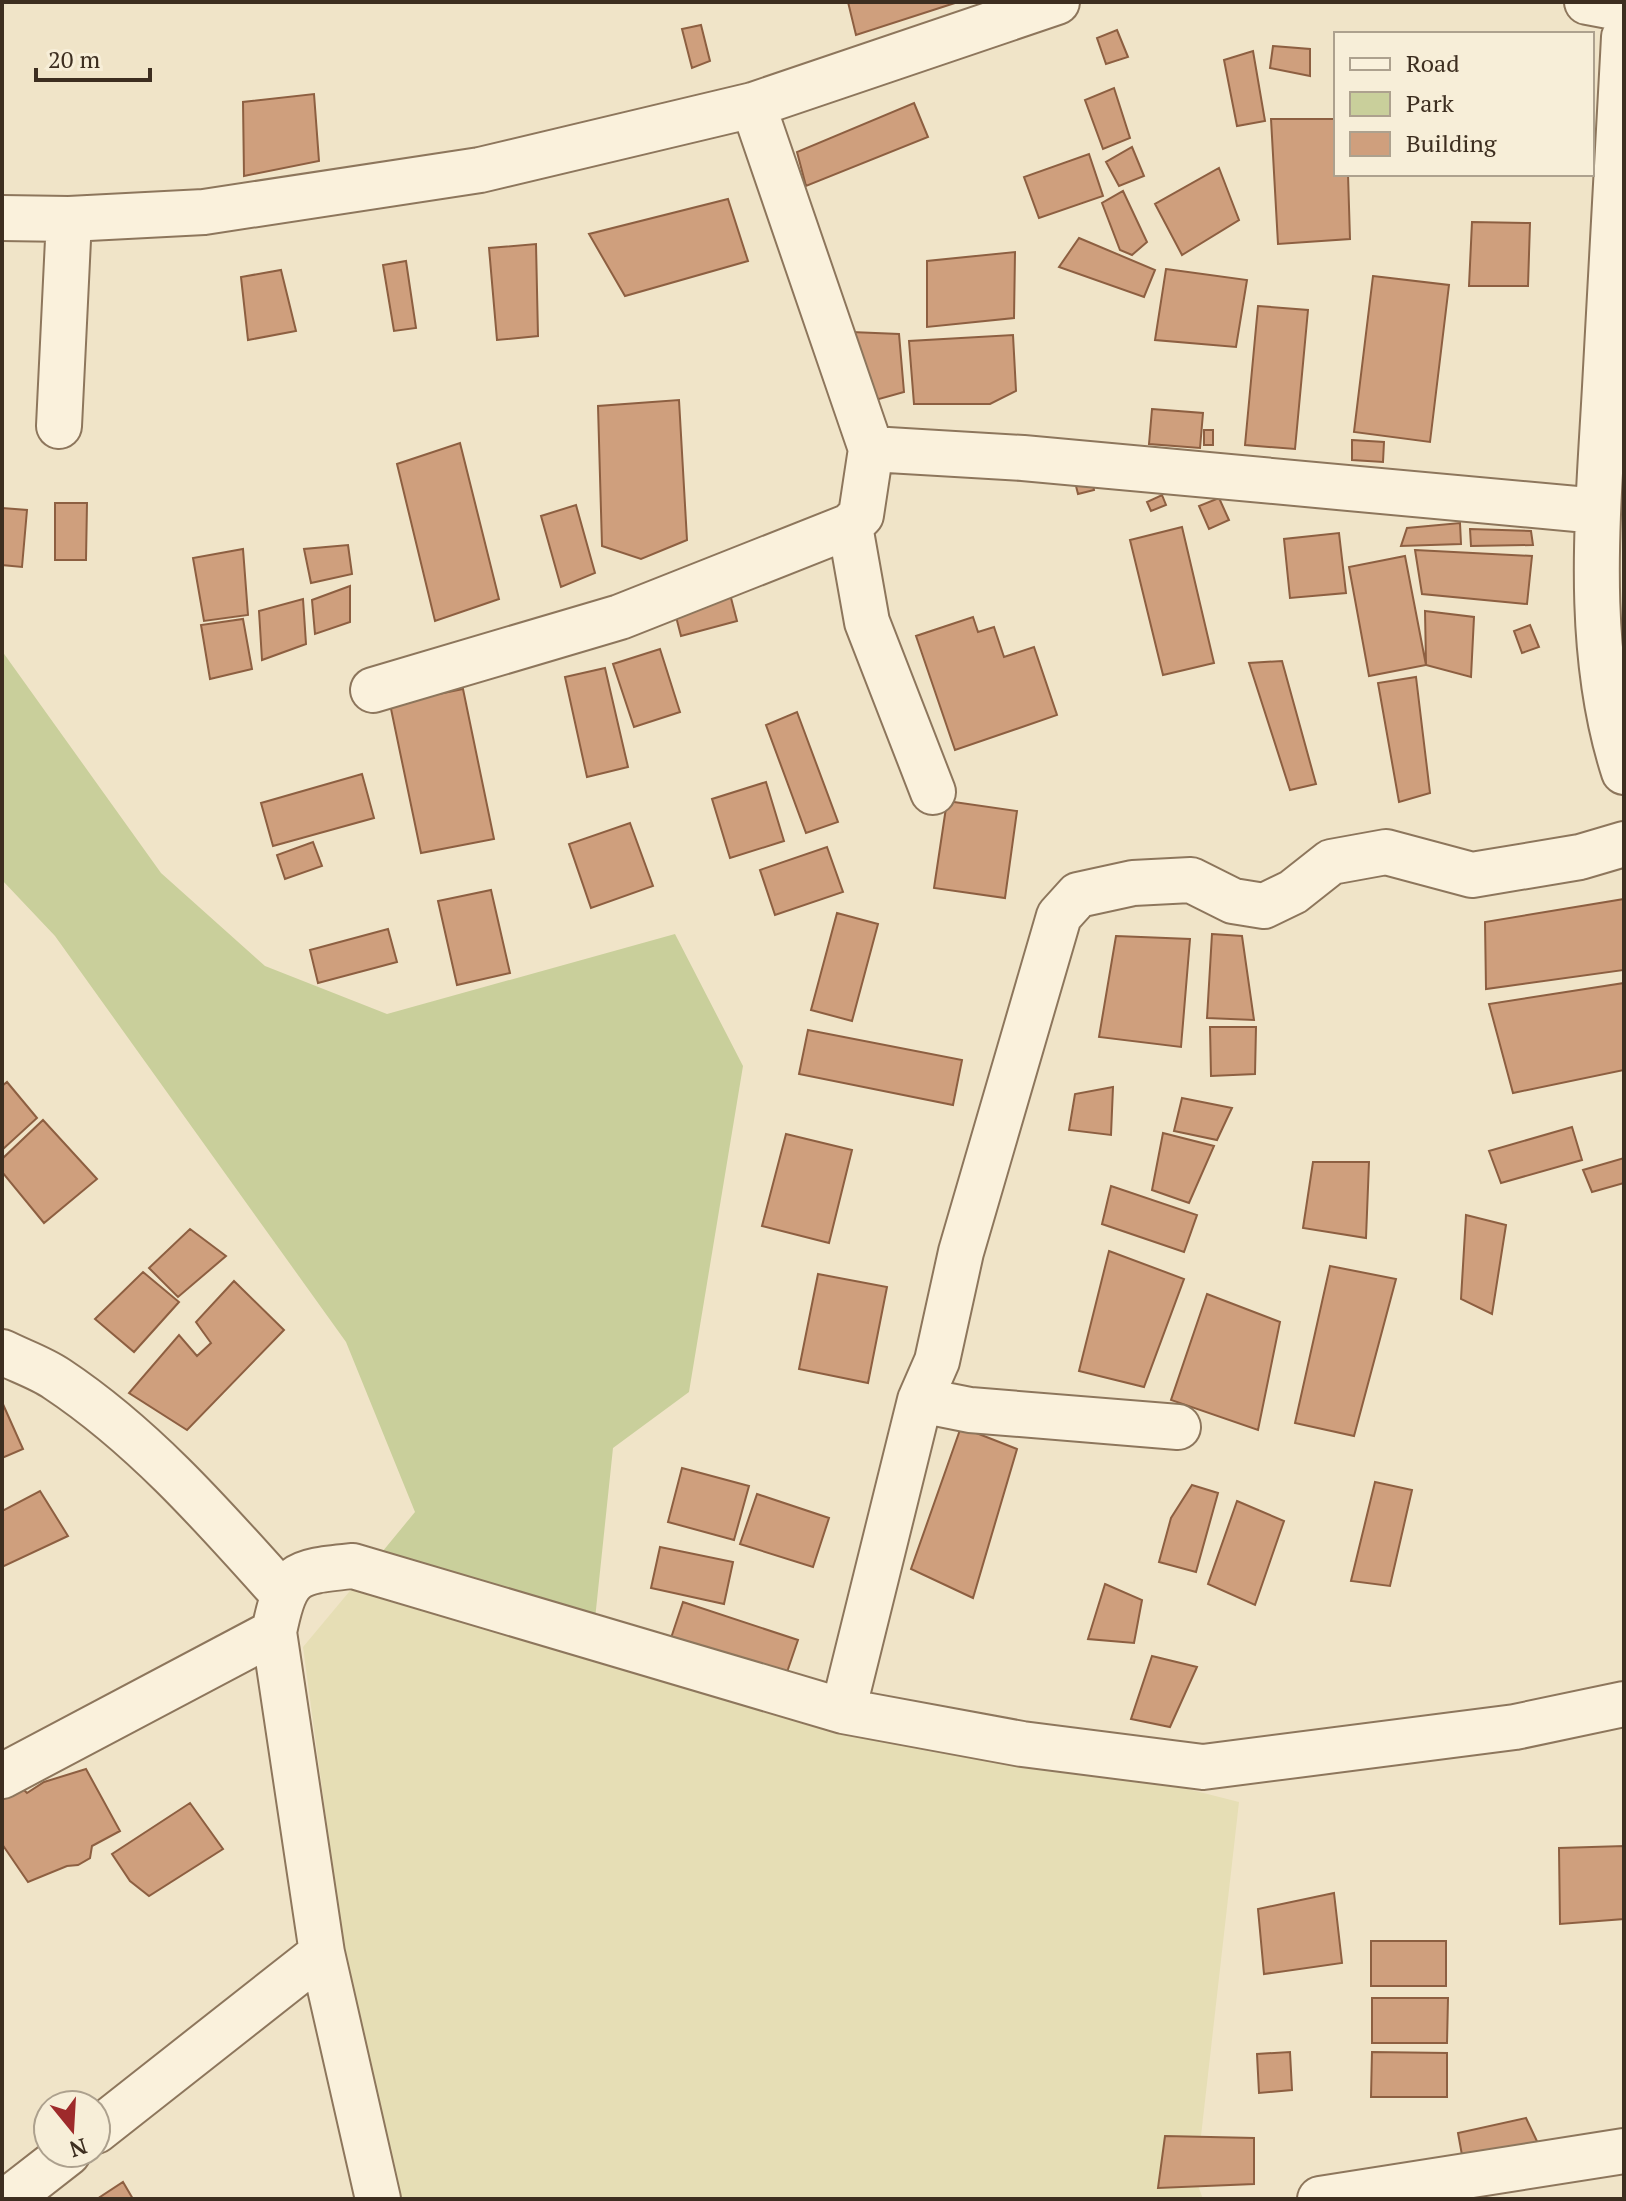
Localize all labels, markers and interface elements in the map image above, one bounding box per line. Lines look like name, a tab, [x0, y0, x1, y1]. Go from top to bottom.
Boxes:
scale bar	[36, 32, 150, 82]
legend	[1334, 32, 1594, 176]
text: 20 m	[48, 43, 100, 75]
text: Road	[1406, 47, 1460, 79]
text: Park	[1406, 87, 1455, 119]
text: Building	[1406, 127, 1497, 159]
north arrow	[32, 2089, 112, 2169]
text: N	[66, 2132, 91, 2165]

